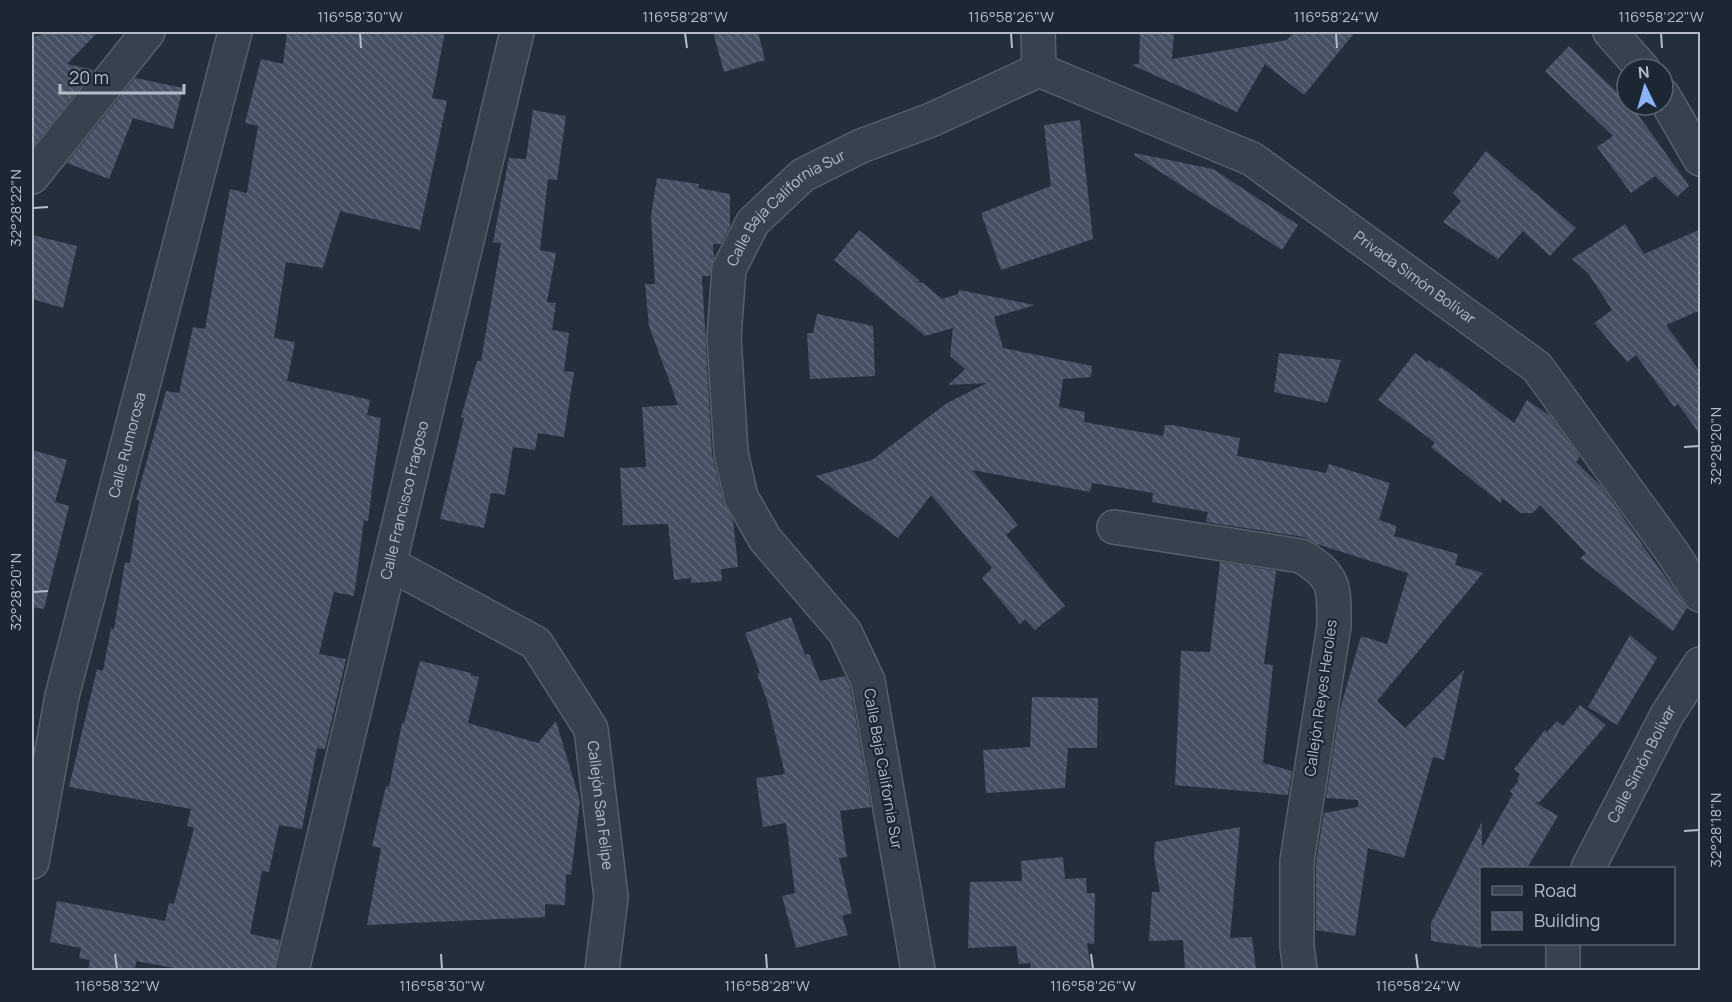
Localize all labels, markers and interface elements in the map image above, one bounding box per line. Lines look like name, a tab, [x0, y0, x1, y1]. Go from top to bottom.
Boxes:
text: 116°58'30"W	[317, 6, 403, 27]
text: 116°58'28"W	[642, 6, 728, 27]
text: 116°58'26"W	[968, 6, 1054, 27]
text: 116°58'24"W	[1294, 6, 1378, 27]
text: 116°58'22"W	[1618, 6, 1704, 27]
scale bar	[60, 57, 184, 95]
north arrow	[1615, 57, 1675, 117]
text: N	[1637, 61, 1650, 84]
text: 20 m	[69, 65, 109, 89]
street label: Calle Baja California Sur	[721, 144, 849, 270]
text: 32°28'22"N	[5, 169, 26, 247]
street label: Privada Simón Bolívar	[1350, 226, 1480, 329]
street label: Calle Rumorosa	[103, 390, 151, 500]
text: 32°28'20"N	[1705, 407, 1726, 485]
street label: Calle Francisco Fragoso	[375, 419, 433, 582]
text: 32°28'20"N	[5, 553, 26, 631]
street label: Callejón Reyes Heroles	[1299, 618, 1342, 778]
street label: Calle Baja California Sur	[859, 687, 908, 852]
street label: Calle Simón Bolívar	[1602, 700, 1681, 826]
street label: Callejón San Felipe	[582, 740, 619, 871]
text: 32°28'18"N	[1705, 793, 1726, 867]
legend	[1480, 867, 1675, 945]
text: Road	[1534, 878, 1577, 902]
text: Building	[1534, 908, 1600, 932]
text: 116°58'32"W	[74, 975, 160, 996]
text: 116°58'30"W	[399, 975, 485, 996]
text: 116°58'28"W	[724, 975, 810, 996]
text: 116°58'26"W	[1050, 975, 1136, 996]
text: 116°58'24"W	[1376, 975, 1460, 996]

